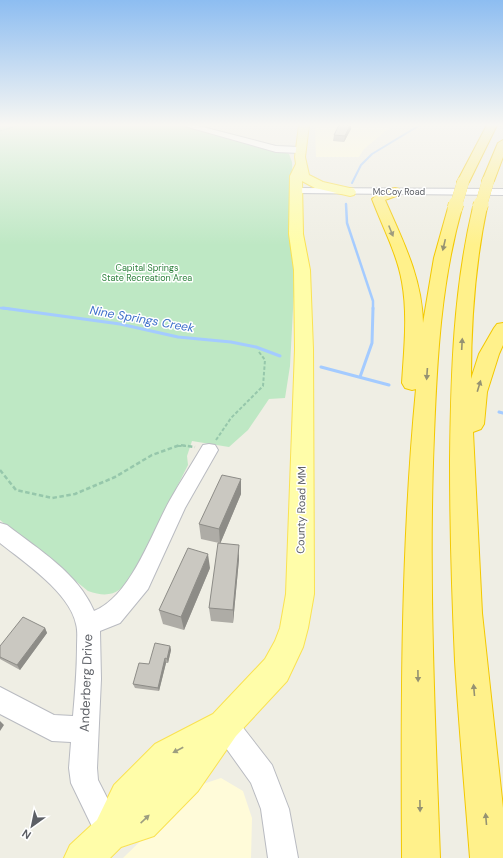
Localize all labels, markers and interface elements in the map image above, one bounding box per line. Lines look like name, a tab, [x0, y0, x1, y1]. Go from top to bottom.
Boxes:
street label: McCoy Road	[373, 186, 426, 198]
one-way arrow	[389, 226, 395, 238]
one-way arrow	[441, 239, 447, 251]
park label: Capital Springs State Recreation Area	[102, 262, 192, 284]
water label: Nine Springs Creek	[89, 302, 196, 336]
one-way arrow	[459, 338, 466, 350]
one-way arrow	[423, 368, 430, 380]
one-way arrow	[476, 380, 482, 392]
street label: County Road MM	[293, 466, 309, 554]
street label: Anderberg Drive	[76, 634, 96, 732]
one-way arrow	[415, 670, 421, 683]
one-way arrow	[471, 684, 477, 696]
one-way arrow	[172, 747, 184, 753]
one-way arrow	[417, 800, 423, 813]
north arrow	[12, 806, 52, 846]
one-way arrow	[482, 813, 489, 825]
one-way arrow	[141, 815, 150, 824]
text: N	[19, 826, 34, 842]

